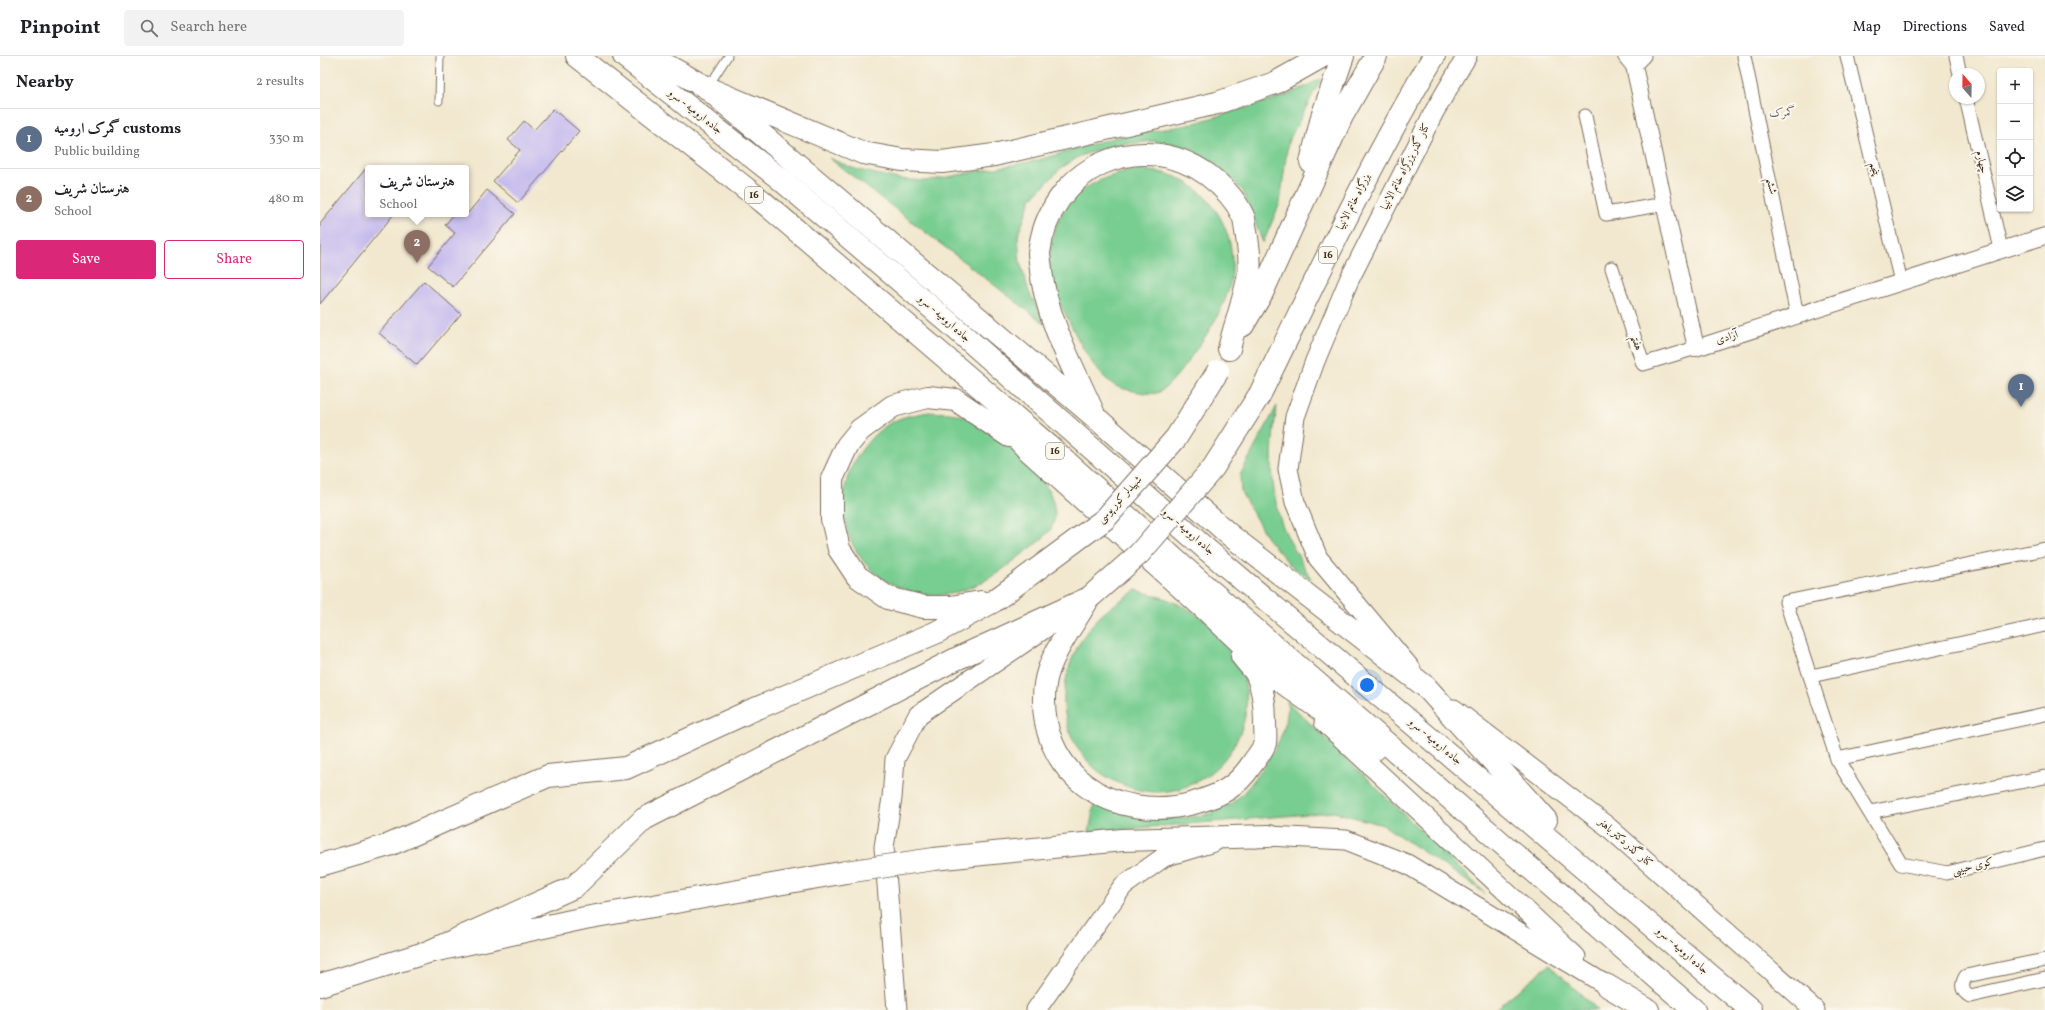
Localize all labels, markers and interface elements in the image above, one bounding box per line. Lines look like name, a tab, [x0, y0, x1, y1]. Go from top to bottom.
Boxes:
search box	[124, 10, 404, 46]
text: Pinpoint	[20, 15, 100, 41]
icon: search	[138, 17, 160, 39]
text: Search here	[170, 17, 247, 38]
text: Map	[1853, 18, 1881, 37]
text: Directions	[1903, 18, 1967, 37]
text: Saved	[1989, 18, 2025, 37]
north arrow	[1949, 68, 1985, 104]
map controls	[1997, 68, 2033, 212]
button: +	[1997, 68, 2033, 104]
text: Nearby	[16, 71, 74, 94]
text: 2 results	[256, 73, 304, 91]
street label: جاده ارومیه - سرو	[664, 85, 726, 138]
district label: گمرک	[1769, 104, 1795, 121]
button: −	[1997, 104, 2033, 140]
text: گمرک ارومیه customs	[54, 119, 181, 140]
street label: کنار گذر بزرگراه خاتم الانبیا	[1376, 120, 1435, 213]
text: 1	[26, 130, 32, 148]
text: 330 m	[269, 130, 304, 148]
button: locate	[1997, 140, 2033, 176]
text: Public building	[54, 143, 140, 161]
street label: چهارم	[1970, 149, 1991, 175]
street label: پنجم	[1863, 161, 1883, 179]
popup	[365, 165, 469, 217]
street label: بزرگراه خاتم الانبیا	[1332, 171, 1376, 233]
text: هنرستان شریف	[379, 172, 455, 193]
street label: ششم	[1760, 176, 1780, 196]
button: layers	[1997, 176, 2033, 212]
text: هنرستان شریف	[54, 179, 129, 200]
road number: 16	[745, 187, 763, 203]
text: 2	[26, 190, 32, 208]
text: 480 m	[268, 190, 304, 208]
text: School	[379, 196, 417, 214]
text: School	[54, 203, 92, 221]
pin: 2	[404, 230, 430, 263]
button: Save	[16, 240, 156, 279]
button: Share	[164, 240, 304, 279]
road number: 16	[1319, 247, 1337, 263]
street label: جاده ارومیه - سرو	[914, 291, 974, 346]
street label: آزادی	[1714, 326, 1742, 349]
street label: هفتم	[1625, 333, 1646, 353]
pin: 1	[2008, 374, 2034, 407]
road number: 16	[1046, 443, 1064, 459]
street label: شهیدلر کور پوسی	[1094, 473, 1146, 527]
street label: جاده ارومیه - سرو	[1158, 504, 1218, 559]
your location	[1357, 675, 1377, 695]
street label: جاده ارومیه - سرو	[1404, 715, 1465, 769]
street label: کنار گذر دکتر باهنر	[1594, 813, 1657, 871]
street label: کوی حبیبی	[1951, 855, 1996, 880]
street label: جاده ارومیه - سرو	[1652, 923, 1712, 978]

